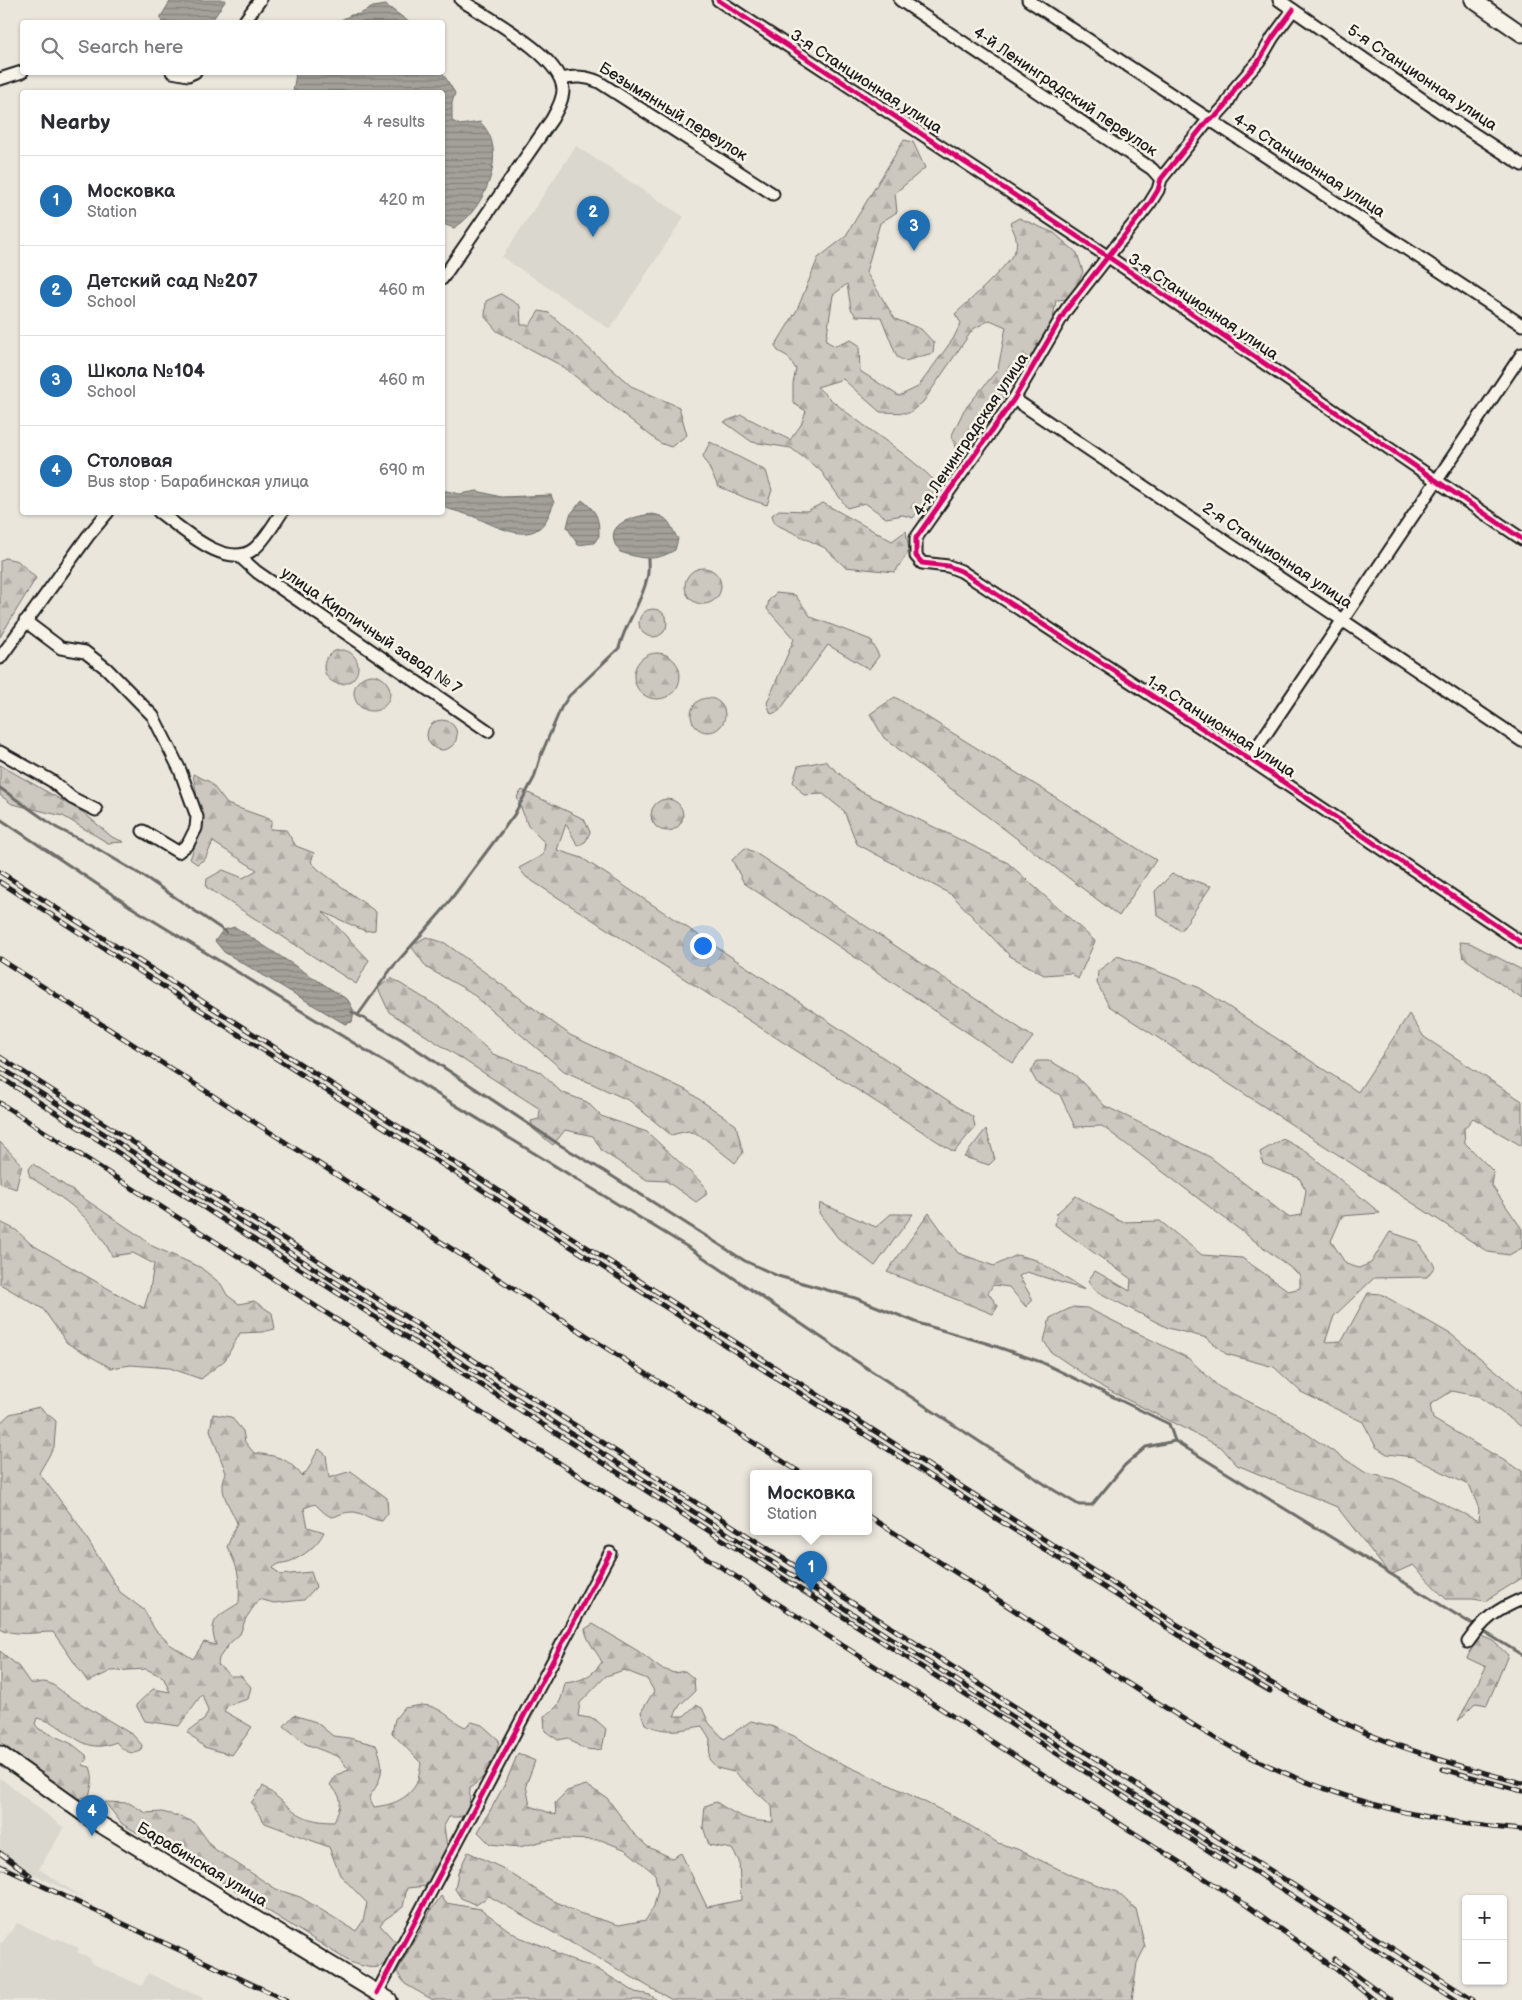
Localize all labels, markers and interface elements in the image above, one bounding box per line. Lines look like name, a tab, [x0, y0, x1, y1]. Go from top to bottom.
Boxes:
search box	[20, 20, 445, 75]
street label: 5-я Станционная улица	[1344, 21, 1501, 136]
street label: 4-й Ленинградский переулок	[969, 23, 1161, 161]
street label: 3-я Станционная улица	[787, 26, 946, 138]
icon: search	[38, 34, 66, 62]
text: Search here	[78, 36, 183, 59]
street label: Безымянный переулок	[595, 59, 751, 166]
text: Nearby	[40, 110, 110, 135]
street label: 4-я Станционная улица	[1230, 110, 1389, 222]
text: 4 results	[363, 113, 425, 132]
text: Московка	[87, 180, 175, 203]
text: 1	[53, 191, 59, 210]
text: 420 m	[379, 191, 425, 210]
pin: 2	[577, 196, 609, 237]
text: Station	[87, 203, 137, 222]
pin: 3	[898, 210, 930, 251]
street label: 3-я Станционная улица	[1124, 250, 1282, 365]
text: Детский сад №207	[87, 270, 258, 293]
text: 2	[51, 281, 61, 300]
text: 460 m	[379, 281, 425, 300]
text: School	[87, 293, 136, 312]
street label: 4-я Ленинградская улица	[909, 349, 1033, 520]
text: Школа №104	[87, 360, 205, 383]
text: 3	[51, 371, 61, 390]
text: 460 m	[379, 371, 425, 390]
text: School	[87, 383, 136, 402]
text: Столовая	[87, 450, 173, 473]
text: 4	[51, 461, 61, 480]
text: 690 m	[379, 461, 425, 480]
text: Bus stop · Барабинская улица	[87, 473, 309, 492]
street label: 2-я Станционная улица	[1198, 499, 1356, 614]
street label: улица Кирпичный завод № 7	[277, 563, 465, 699]
street label: 1-я Станционная улица	[1143, 672, 1299, 782]
your location	[690, 933, 716, 959]
popup	[750, 1470, 872, 1535]
text: Московка	[767, 1482, 855, 1505]
text: Station	[767, 1505, 817, 1524]
pin: 1	[795, 1551, 827, 1592]
pin: 4	[76, 1795, 108, 1836]
street label: Барабинская улица	[133, 1819, 271, 1912]
map controls	[1462, 1895, 1507, 1985]
button: +	[1462, 1895, 1507, 1940]
button: −	[1462, 1940, 1507, 1985]

